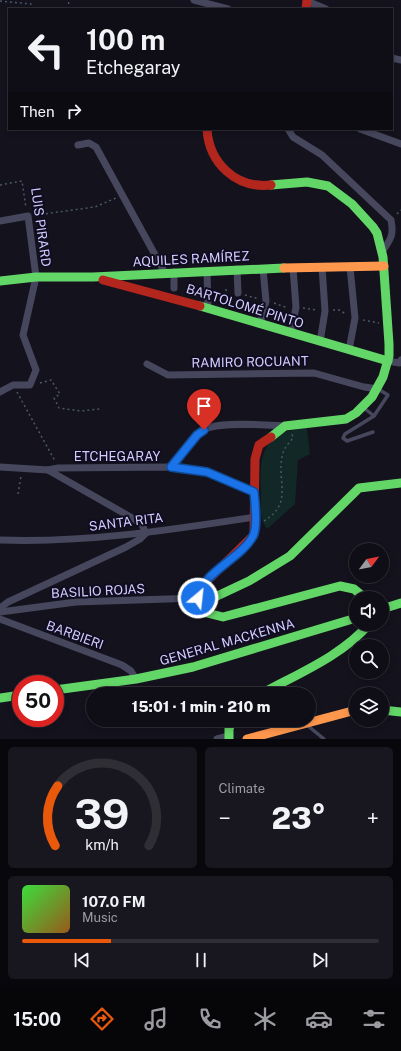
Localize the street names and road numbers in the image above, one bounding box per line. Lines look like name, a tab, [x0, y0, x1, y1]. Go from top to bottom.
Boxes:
street label: LUIS PIRARD	[28, 186, 54, 268]
street label: AQUILES RAMÍREZ	[132, 247, 250, 270]
street label: BARTOLOMÉ PINTO	[184, 280, 306, 331]
street label: RAMIRO ROCUANT	[191, 353, 309, 371]
street label: ETCHEGARAY	[74, 449, 160, 464]
street label: SANTA RITA	[88, 510, 164, 534]
street label: BASILIO ROJAS	[51, 581, 145, 601]
street label: GENERAL MACKENNA	[158, 616, 296, 668]
street label: BARBIERI	[44, 618, 106, 652]

